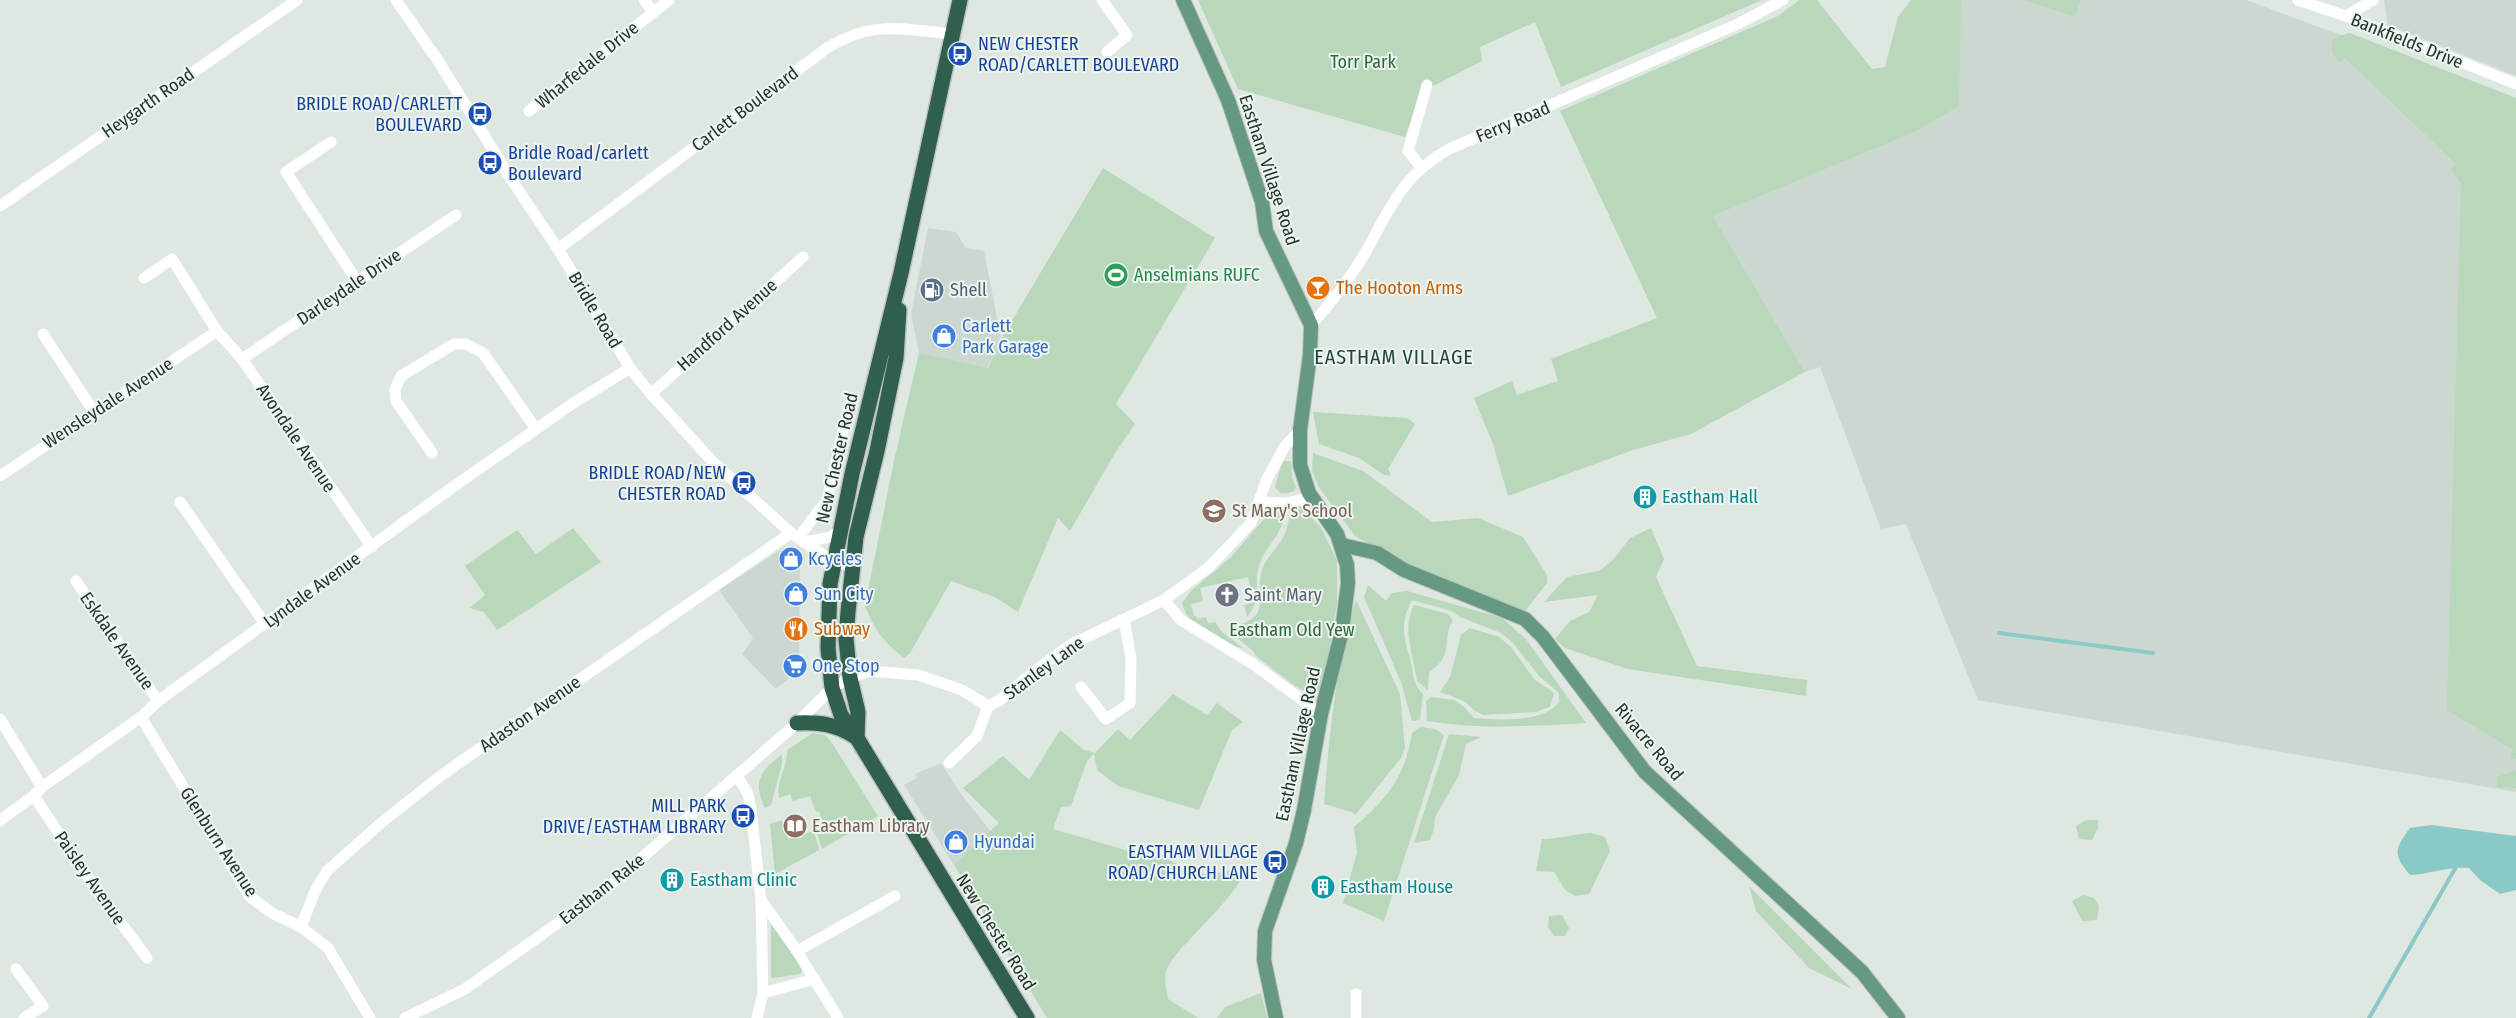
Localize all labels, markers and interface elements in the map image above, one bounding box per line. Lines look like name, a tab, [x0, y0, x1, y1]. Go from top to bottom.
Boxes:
street label: Bankfields Drive	[2348, 8, 2466, 74]
street label: Wharfedale Drive	[531, 17, 643, 113]
place label: NEW CHESTER ROAD/CARLETT BOULEVARD	[978, 33, 1179, 76]
bus stop icon: NEW CHESTER ROAD/CARLETT BOULEVARD	[947, 41, 973, 67]
park label: Torr Park	[1330, 51, 1396, 73]
street label: Carlett Boulevard	[687, 62, 803, 156]
street label: Heygarth Road	[98, 63, 198, 143]
street label: Eastham Village Road	[1234, 92, 1304, 248]
place label: BRIDLE ROAD/CARLETT BOULEVARD	[296, 93, 463, 136]
street label: Ferry Road	[1473, 97, 1553, 147]
bus stop icon: BRIDLE ROAD/CARLETT BOULEVARD	[467, 101, 493, 127]
place label: Bridle Road/carlett Boulevard	[508, 142, 649, 185]
bus stop icon: Bridle Road/carlett Boulevard	[477, 150, 503, 176]
street label: Darleydale Drive	[293, 244, 405, 330]
sports icon: Anselmians RUFC	[1103, 262, 1129, 288]
place label: Anselmians RUFC	[1134, 264, 1260, 286]
street label: Bridle Road	[564, 268, 626, 352]
street label: Handford Avenue	[672, 274, 782, 376]
bar icon: The Hooton Arms	[1305, 275, 1331, 301]
fuel station icon: Shell	[919, 277, 945, 303]
place label: The Hooton Arms	[1336, 277, 1463, 299]
place label: Shell	[950, 279, 987, 301]
place label: Carlett Park Garage	[962, 315, 1049, 358]
shop icon: Carlett Park Garage	[931, 323, 957, 349]
district label: EASTHAM VILLAGE	[1314, 345, 1474, 369]
street label: Wensleydale Avenue	[39, 353, 177, 453]
street label: Avondale Avenue	[252, 379, 341, 497]
street label: New Chester Road	[811, 391, 863, 525]
place label: BRIDLE ROAD/NEW CHESTER ROAD	[589, 462, 727, 505]
bus stop icon: BRIDLE ROAD/NEW CHESTER ROAD	[731, 470, 757, 496]
building icon: Eastham Hall	[1632, 484, 1658, 510]
place label: Eastham Hall	[1662, 486, 1758, 508]
school or university icon: St Mary's School	[1201, 498, 1227, 524]
place label: St Mary's School	[1232, 500, 1352, 522]
shop icon: Kcycles	[778, 546, 804, 572]
street label: Lyndale Avenue	[259, 547, 365, 633]
place label: Kcycles	[808, 548, 862, 570]
shop icon: Sun City	[783, 581, 809, 607]
church icon: Saint Mary	[1214, 582, 1240, 608]
place label: Sun City	[814, 583, 874, 605]
place label: Saint Mary	[1244, 584, 1322, 606]
street label: Eskdale Avenue	[75, 588, 159, 694]
restaurant icon: Subway	[783, 616, 809, 642]
place label: Subway	[814, 618, 870, 640]
park label: Eastham Old Yew	[1229, 619, 1355, 641]
street label: Stanley Lane	[1000, 631, 1088, 704]
supermarket icon: One Stop	[782, 653, 808, 679]
place label: One Stop	[812, 655, 880, 677]
street label: Eastham Village Road	[1271, 665, 1325, 823]
street label: Adaston Avenue	[475, 671, 585, 757]
street label: Rivacre Road	[1610, 699, 1688, 785]
street label: Glenburn Avenue	[175, 783, 263, 901]
place label: MILL PARK DRIVE/EASTHAM LIBRARY	[543, 795, 726, 838]
bus stop icon: MILL PARK DRIVE/EASTHAM LIBRARY	[730, 803, 756, 829]
library icon: Eastham Library	[782, 813, 808, 839]
place label: Eastham Library	[812, 815, 930, 837]
street label: Paisley Avenue	[50, 827, 130, 929]
shop icon: Hyundai	[943, 829, 969, 855]
place label: Hyundai	[974, 831, 1035, 853]
place label: EASTHAM VILLAGE ROAD/CHURCH LANE	[1108, 841, 1258, 884]
street label: Eastham Rake	[555, 849, 649, 929]
bus stop icon: EASTHAM VILLAGE ROAD/CHURCH LANE	[1262, 849, 1288, 875]
building icon: Eastham Clinic	[659, 867, 685, 893]
place label: Eastham Clinic	[690, 869, 797, 891]
street label: New Chester Road	[951, 870, 1041, 994]
building icon: Eastham House	[1310, 874, 1336, 900]
place label: Eastham House	[1340, 876, 1453, 898]

